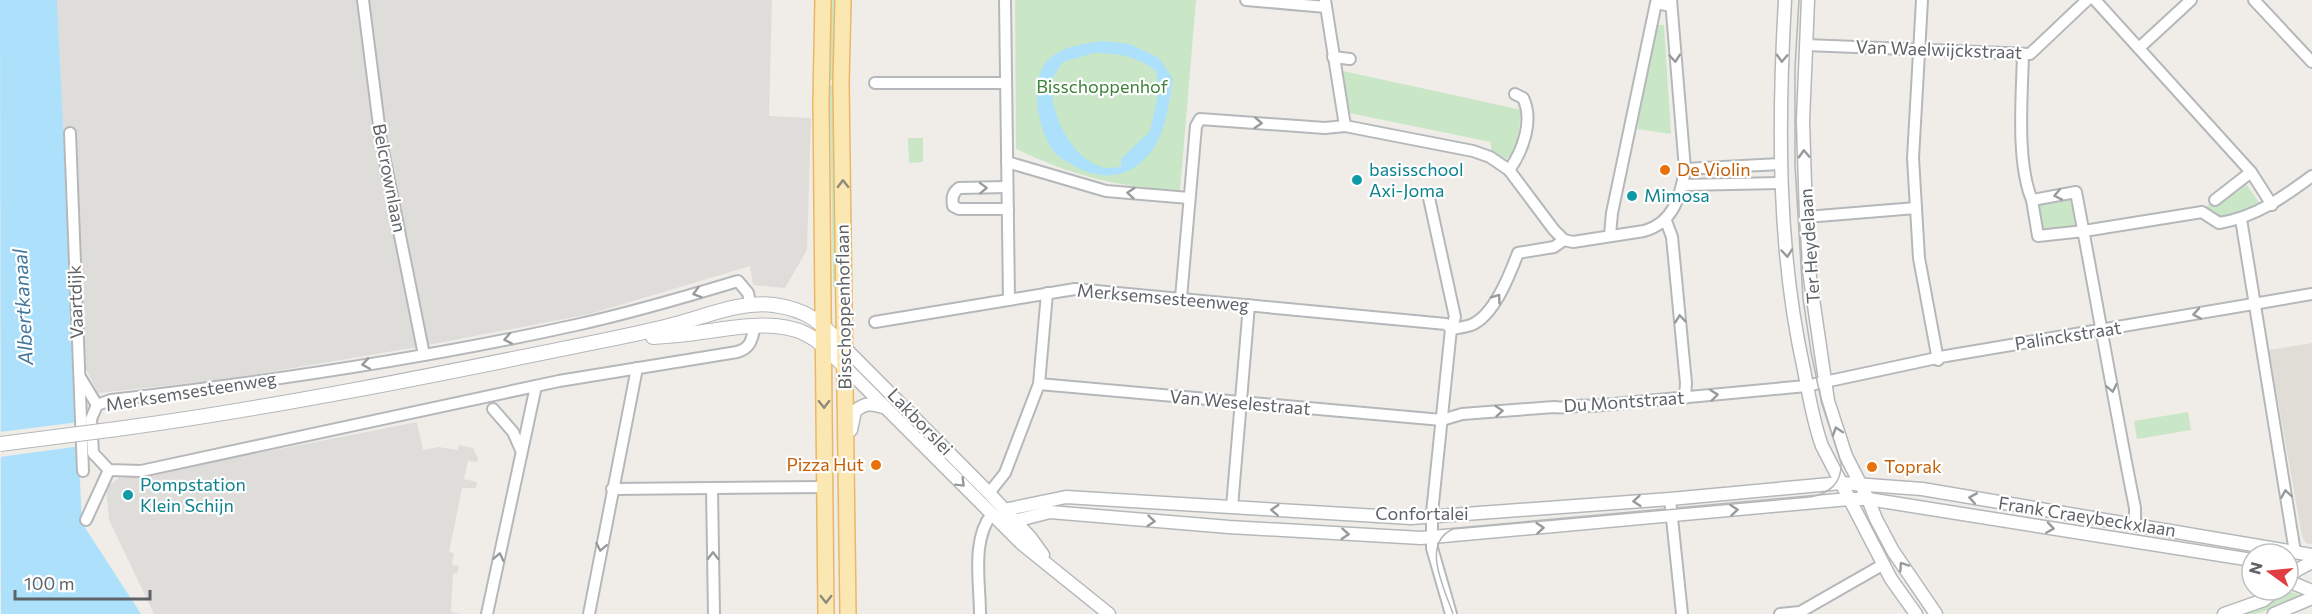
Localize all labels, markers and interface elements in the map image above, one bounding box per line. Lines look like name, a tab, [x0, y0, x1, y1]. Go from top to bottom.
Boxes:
street label: Van Waelwijckstraat	[1855, 35, 2023, 63]
one-way arrow	[1669, 54, 1682, 63]
one-way arrow	[1776, 54, 1789, 63]
park label: Bisschoppenhof	[1036, 75, 1169, 97]
one-way arrow	[1254, 117, 1263, 130]
street label: Belcrownlaan	[369, 122, 411, 234]
one-way arrow	[1798, 150, 1810, 159]
place label: basisschool Axi-Joma	[1369, 158, 1464, 201]
place label: De Violin	[1677, 158, 1750, 180]
marker: De Violin	[1658, 163, 1672, 177]
marker: basisschool Axi-Joma	[1350, 173, 1364, 187]
one-way arrow	[837, 180, 849, 189]
one-way arrow	[979, 182, 988, 194]
place label: Mimosa	[1644, 184, 1710, 206]
one-way arrow	[1127, 187, 1136, 200]
street label: Ter Heydelaan	[1794, 188, 1824, 305]
one-way arrow	[2053, 188, 2063, 201]
marker: Mimosa	[1625, 189, 1639, 203]
street label: Bisschoppenhoflaan	[831, 224, 855, 390]
water label: Albertkanaal	[7, 247, 37, 367]
one-way arrow	[1780, 249, 1793, 258]
street label: Vaartdijk	[63, 264, 87, 339]
street label: Merksemsesteenweg	[1076, 279, 1250, 316]
one-way arrow	[692, 286, 703, 298]
one-way arrow	[1490, 293, 1501, 304]
one-way arrow	[2193, 308, 2202, 320]
one-way arrow	[1674, 314, 1687, 323]
street label: Palinckstraat	[2013, 316, 2123, 354]
one-way arrow	[503, 331, 513, 344]
one-way arrow	[361, 358, 371, 370]
street label: Merksemsesteenweg	[104, 367, 278, 415]
street label: Lakborslei	[883, 383, 958, 459]
one-way arrow	[2105, 383, 2118, 393]
street label: Van Weselestraat	[1169, 385, 1312, 419]
street label: Du Montstraat	[1563, 386, 1685, 416]
one-way arrow	[1709, 389, 1718, 402]
one-way arrow	[818, 399, 830, 408]
one-way arrow	[1495, 405, 1504, 418]
one-way arrow	[1832, 426, 1844, 437]
place label: Pizza Hut	[786, 453, 864, 475]
place label: Toprak	[1884, 455, 1942, 477]
marker: Pizza Hut	[869, 458, 883, 472]
marker: Toprak	[1865, 460, 1879, 474]
place label: Pompstation Klein Schijn	[140, 473, 246, 516]
one-way arrow	[953, 475, 964, 486]
marker: Pompstation Klein Schijn	[121, 488, 135, 502]
one-way arrow	[2281, 489, 2293, 498]
street label: Frank Craeybeckxlaan	[1997, 491, 2177, 541]
one-way arrow	[1969, 492, 1979, 505]
one-way arrow	[1632, 494, 1641, 507]
street label: Confortalei	[1375, 502, 1469, 524]
one-way arrow	[1270, 503, 1279, 516]
one-way arrow	[1729, 504, 1738, 517]
one-way arrow	[1146, 514, 1155, 527]
one-way arrow	[1535, 521, 1544, 534]
one-way arrow	[2046, 522, 2055, 534]
one-way arrow	[1341, 527, 1350, 540]
one-way arrow	[595, 541, 608, 551]
north arrow	[2240, 542, 2300, 602]
one-way arrow	[707, 551, 719, 560]
one-way arrow	[492, 552, 505, 562]
text: N	[2244, 560, 2266, 576]
one-way arrow	[1899, 561, 1910, 572]
scale bar	[15, 563, 150, 601]
text: 100 m	[24, 572, 74, 594]
one-way arrow	[820, 594, 832, 603]

